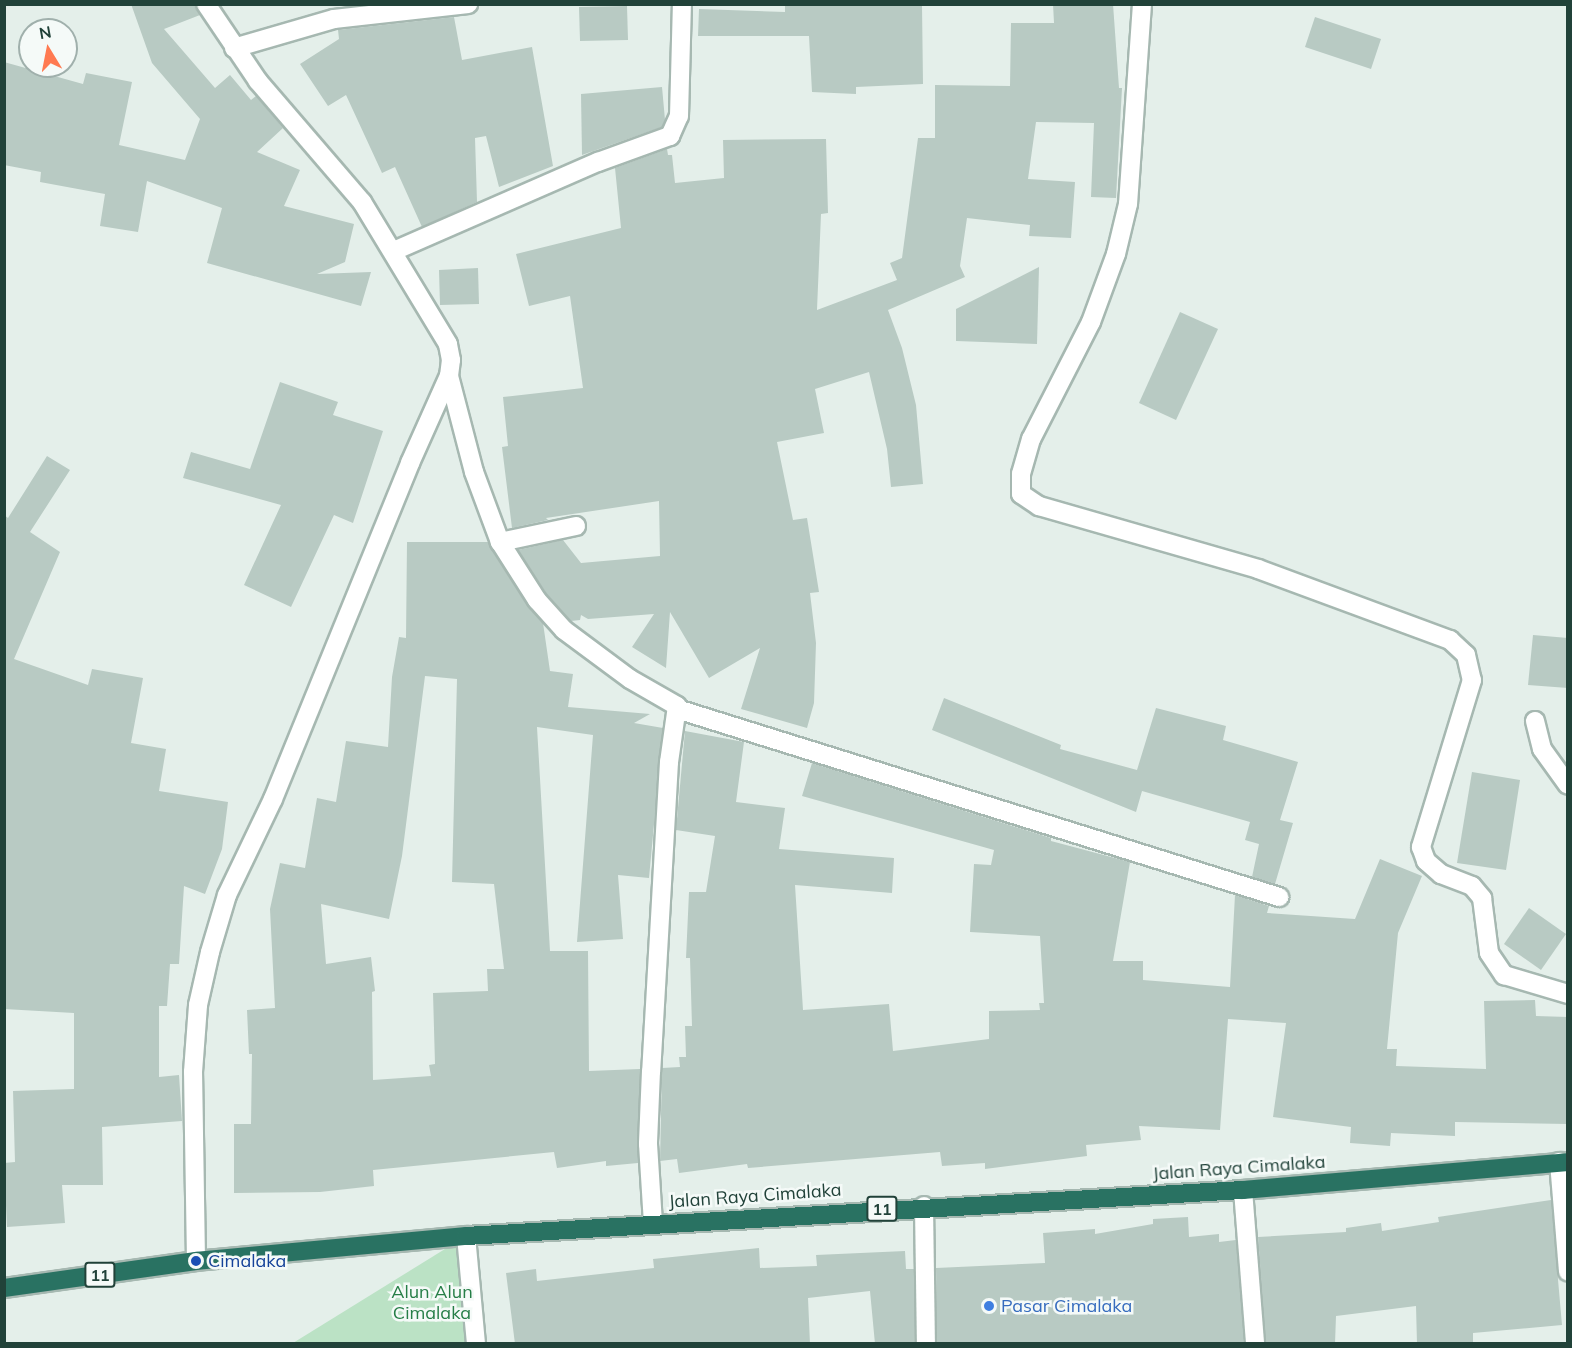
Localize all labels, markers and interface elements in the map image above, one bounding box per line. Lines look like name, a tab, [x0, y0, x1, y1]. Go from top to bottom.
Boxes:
north arrow	[18, 18, 78, 78]
text: N	[38, 21, 53, 43]
street label: Jalan Raya Cimalaka	[1152, 1151, 1326, 1185]
street label: Jalan Raya Cimalaka	[668, 1179, 842, 1213]
road number: 11	[866, 1196, 898, 1222]
place label: Cimalaka	[208, 1250, 286, 1272]
marker: Cimalaka	[189, 1254, 203, 1268]
road number: 11	[84, 1262, 116, 1288]
park label: Alun Alun Cimalaka	[391, 1282, 473, 1324]
place label: Pasar Cimalaka	[1001, 1295, 1132, 1317]
marker: Pasar Cimalaka	[982, 1299, 996, 1313]

